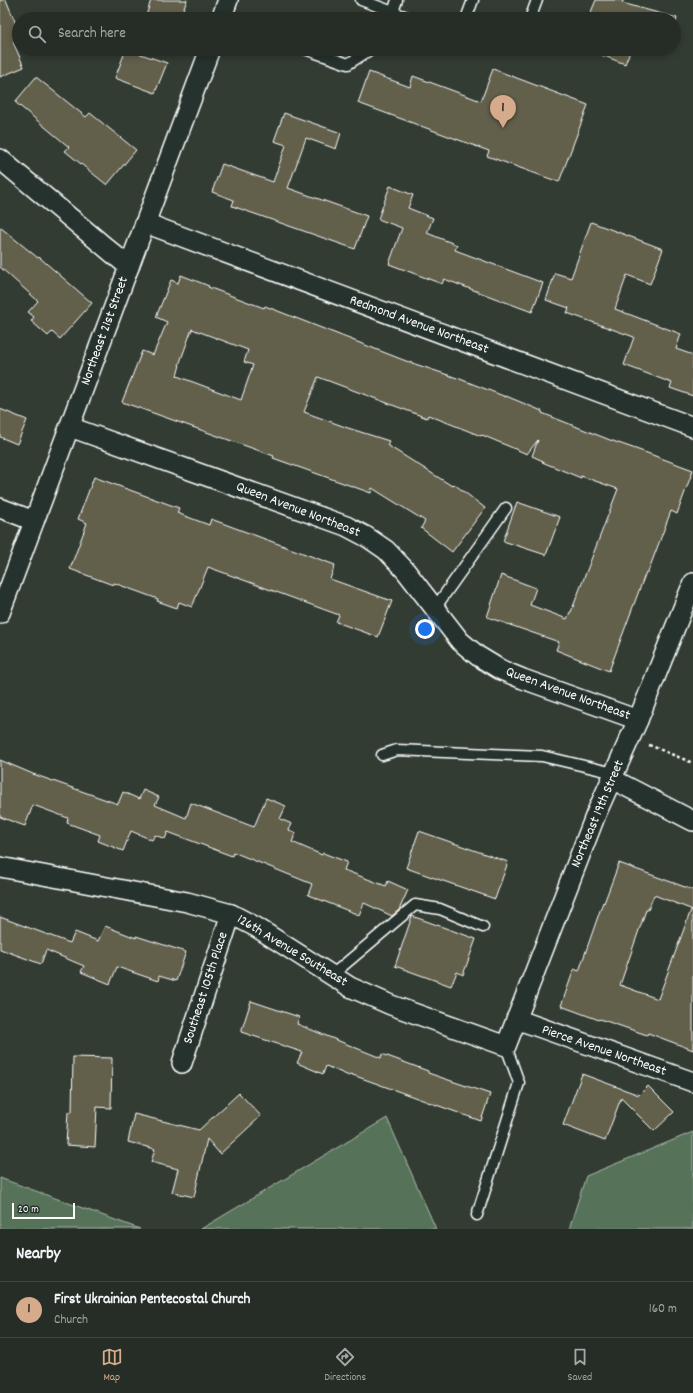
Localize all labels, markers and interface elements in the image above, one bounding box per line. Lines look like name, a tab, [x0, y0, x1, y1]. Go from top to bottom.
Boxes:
search box	[12, 12, 681, 56]
icon: search	[26, 23, 48, 45]
text: Search here	[58, 23, 126, 45]
pin: 1	[490, 95, 516, 128]
street label: Northeast 21st Street	[76, 274, 134, 388]
street label: Redmond Avenue Northeast	[347, 290, 491, 360]
street label: Queen Avenue Northeast	[233, 477, 363, 543]
your location	[415, 619, 435, 639]
street label: Queen Avenue Northeast	[503, 662, 633, 726]
street label: Northeast 19th Street	[566, 757, 630, 871]
street label: 126th Avenue Southeast	[233, 910, 351, 992]
street label: Southeast 105th Place	[178, 929, 234, 1047]
street label: Pierce Avenue Northeast	[539, 1020, 669, 1082]
scale bar	[12, 1201, 75, 1220]
text: 20 m	[18, 1202, 39, 1218]
text: Nearby	[16, 1243, 60, 1267]
text: First Ukrainian Pentecostal Church	[54, 1289, 250, 1311]
text: 1	[28, 1300, 30, 1319]
text: 160 m	[649, 1300, 677, 1319]
text: Church	[54, 1311, 88, 1330]
tab: Map	[101, 1346, 123, 1386]
tab: Directions	[324, 1346, 366, 1386]
tab: Saved	[568, 1346, 592, 1386]

